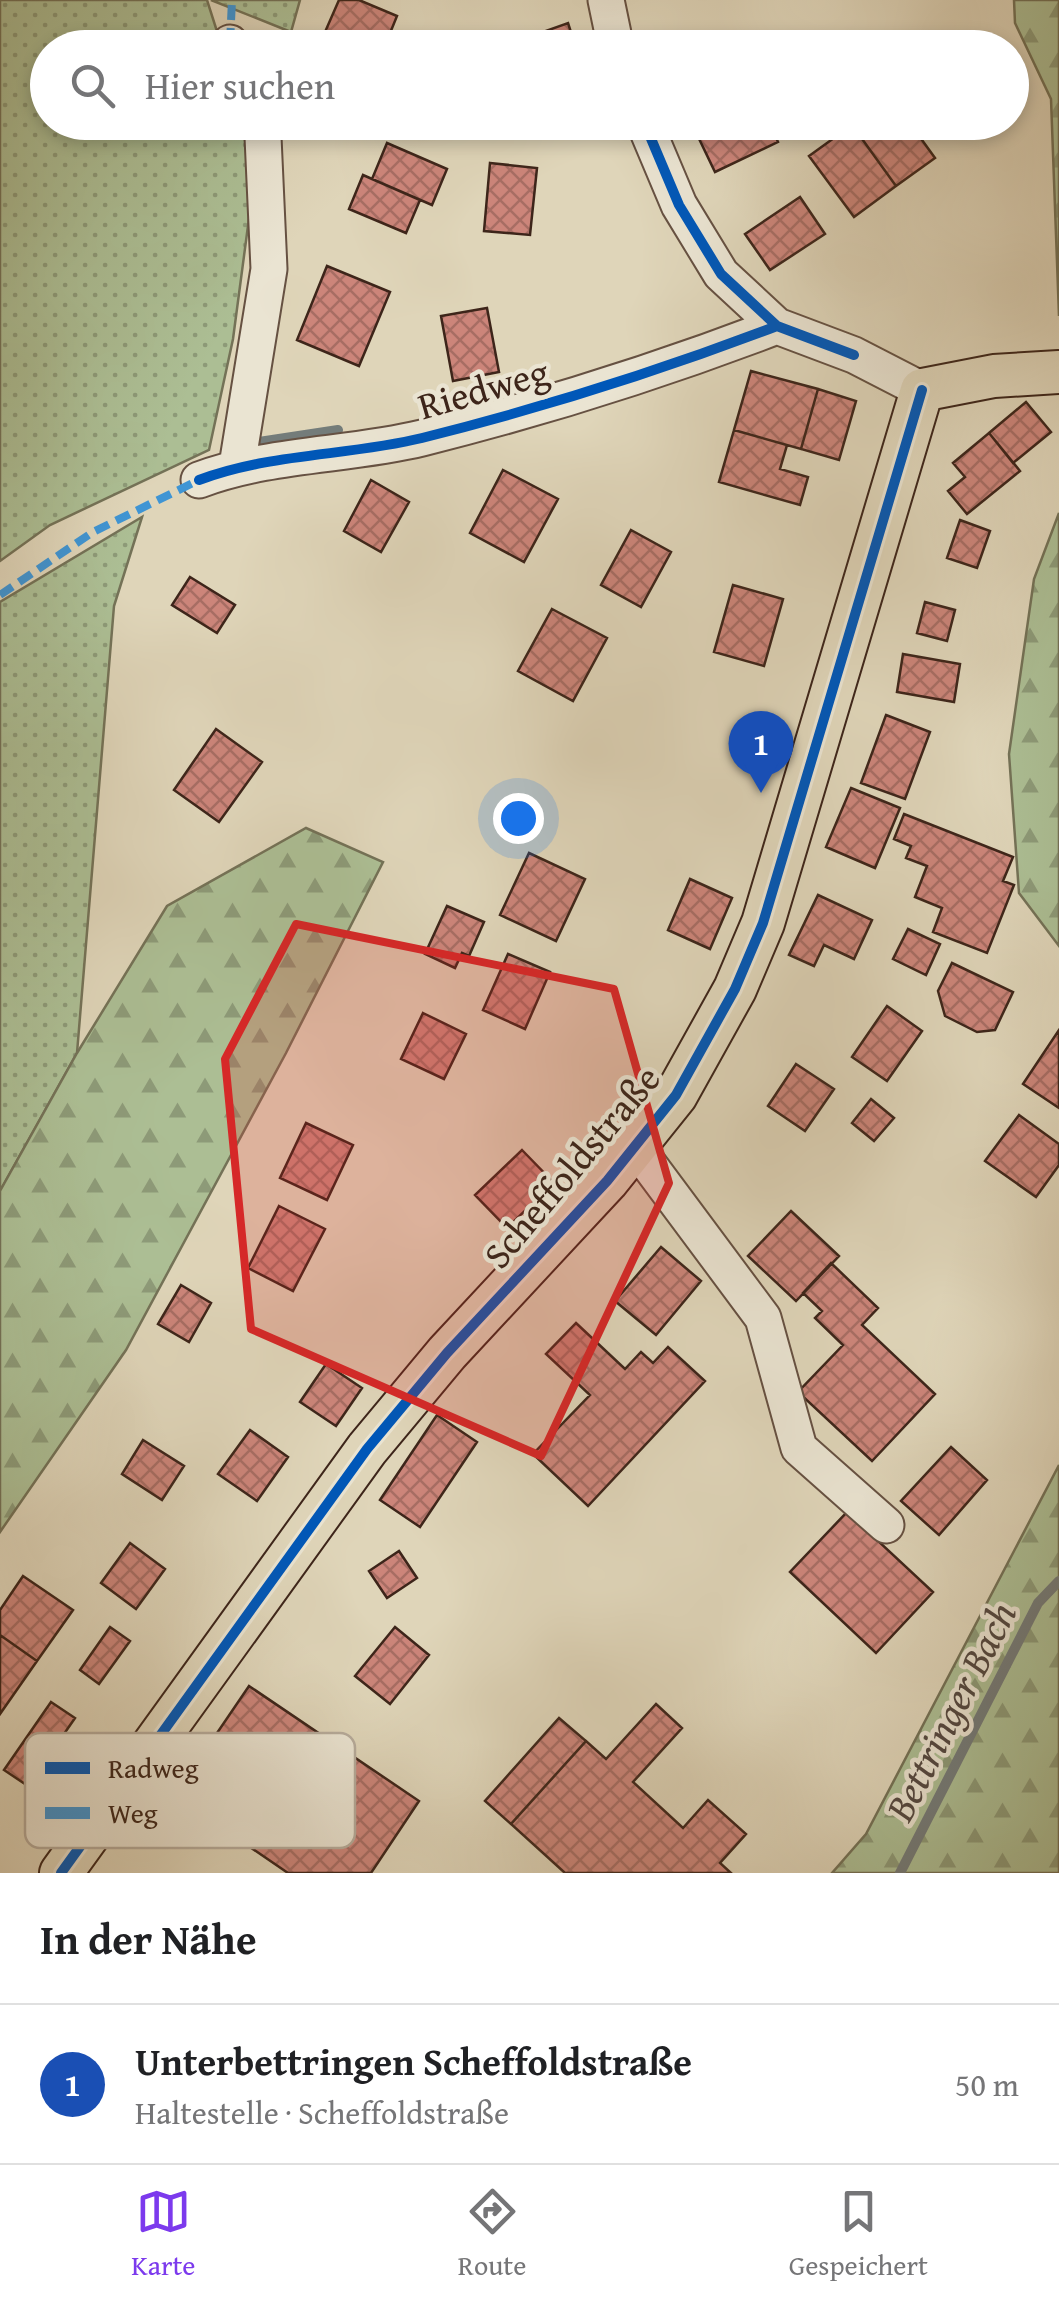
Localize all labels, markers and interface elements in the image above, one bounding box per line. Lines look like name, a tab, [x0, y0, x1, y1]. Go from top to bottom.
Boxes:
search box	[30, 30, 1029, 140]
text: Hier suchen	[145, 57, 335, 113]
icon: search	[65, 58, 120, 113]
street label: Riedweg	[411, 343, 555, 433]
pin: 1	[728, 710, 794, 793]
your location	[493, 793, 544, 844]
street label: Scheffoldstraße	[469, 1052, 673, 1280]
water label: Bettringer Bach	[869, 1591, 1030, 1832]
legend	[25, 1733, 355, 1848]
text: Radweg	[108, 1747, 199, 1788]
text: Weg	[108, 1792, 158, 1833]
text: In der Nähe	[40, 1908, 257, 1969]
text: Unterbettringen Scheffoldstraße	[135, 2033, 692, 2089]
text: 1	[64, 2061, 81, 2108]
text: 50 m	[955, 2061, 1019, 2108]
text: Haltestelle · Scheffoldstraße	[135, 2089, 509, 2136]
tab: Karte	[131, 2184, 196, 2285]
tab: Route	[458, 2184, 526, 2285]
tab: Gespeichert	[789, 2184, 928, 2285]

